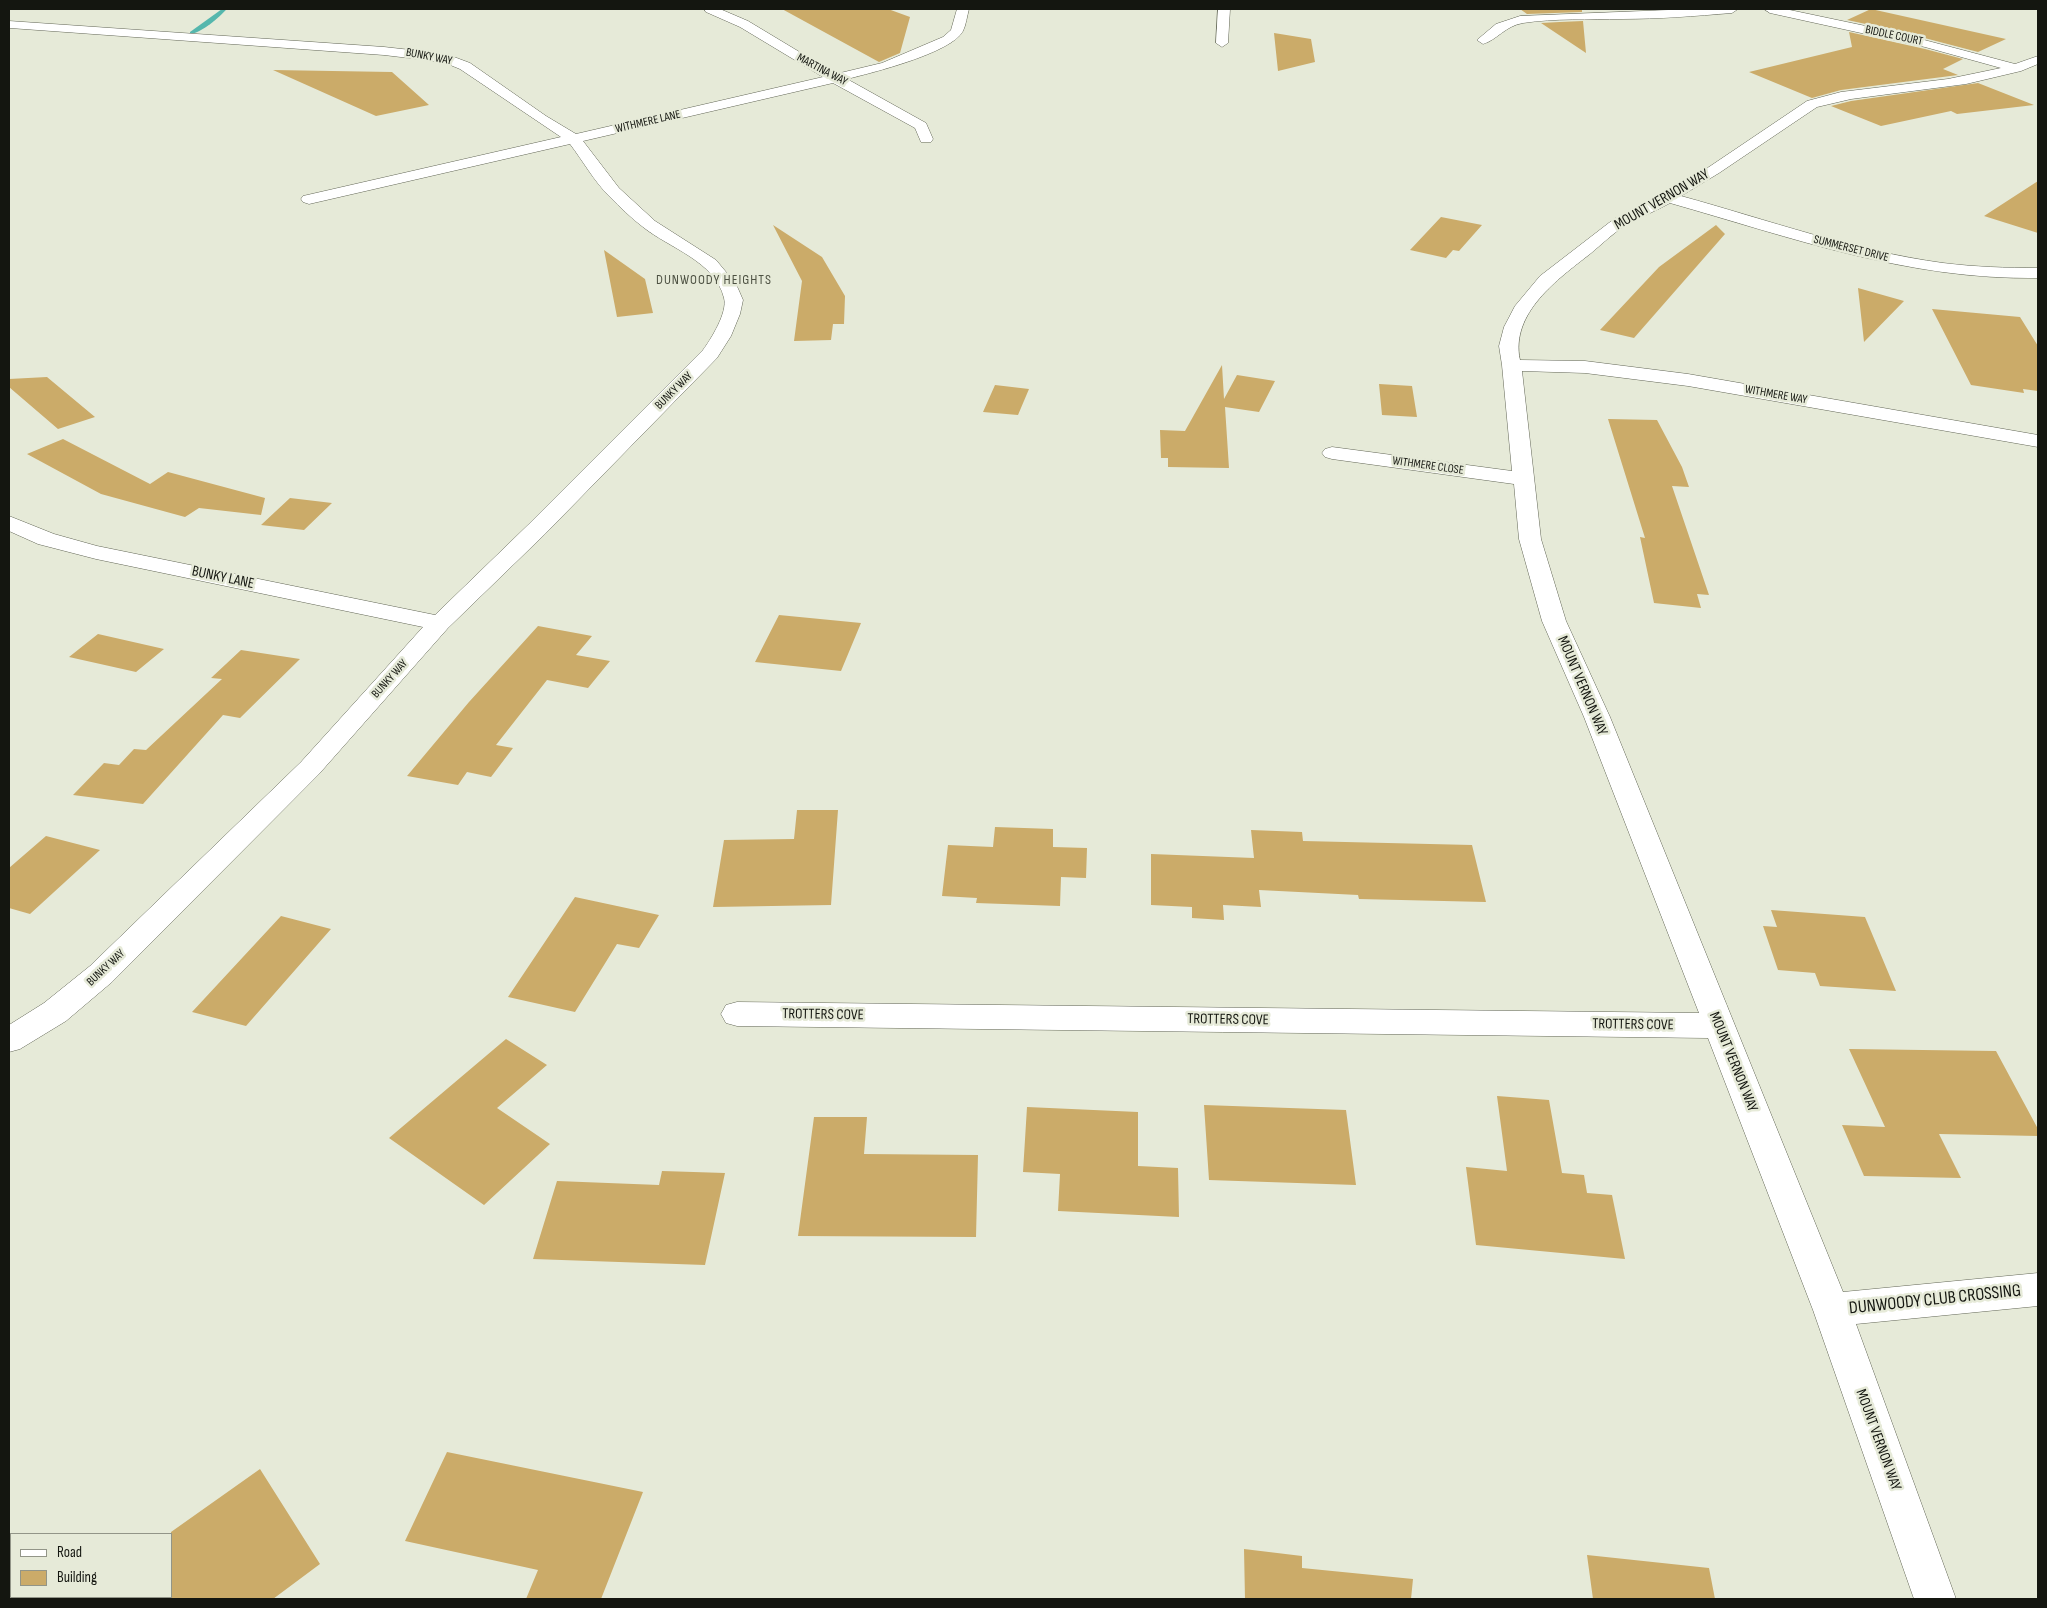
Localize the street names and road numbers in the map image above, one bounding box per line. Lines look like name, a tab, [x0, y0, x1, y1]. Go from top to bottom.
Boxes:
street label: BIDDLE COURT	[1864, 23, 1924, 49]
street label: BUNKY WAY	[405, 45, 453, 69]
street label: MARTINA WAY	[794, 51, 850, 89]
street label: WITHMERE LANE	[614, 108, 682, 136]
street label: MOUNT VERNON WAY	[1611, 166, 1713, 234]
street label: SUMMERSET DRIVE	[1812, 233, 1890, 265]
street label: BUNKY WAY	[652, 369, 696, 413]
street label: WITHMERE WAY	[1744, 382, 1808, 408]
street label: WITHMERE CLOSE	[1392, 454, 1464, 478]
street label: BUNKY LANE	[190, 563, 256, 593]
street label: MOUNT VERNON WAY	[1553, 634, 1611, 738]
street label: BUNKY WAY	[369, 657, 411, 701]
street label: BUNKY WAY	[84, 947, 128, 989]
street label: TROTTERS COVE	[782, 1005, 864, 1025]
street label: MOUNT VERNON WAY	[1705, 1009, 1761, 1115]
street label: TROTTERS COVE	[1187, 1010, 1269, 1030]
street label: TROTTERS COVE	[1592, 1015, 1674, 1035]
street label: DUNWOODY CLUB CROSSING	[1848, 1280, 2022, 1320]
street label: MOUNT VERNON WAY	[1851, 1387, 1905, 1493]

